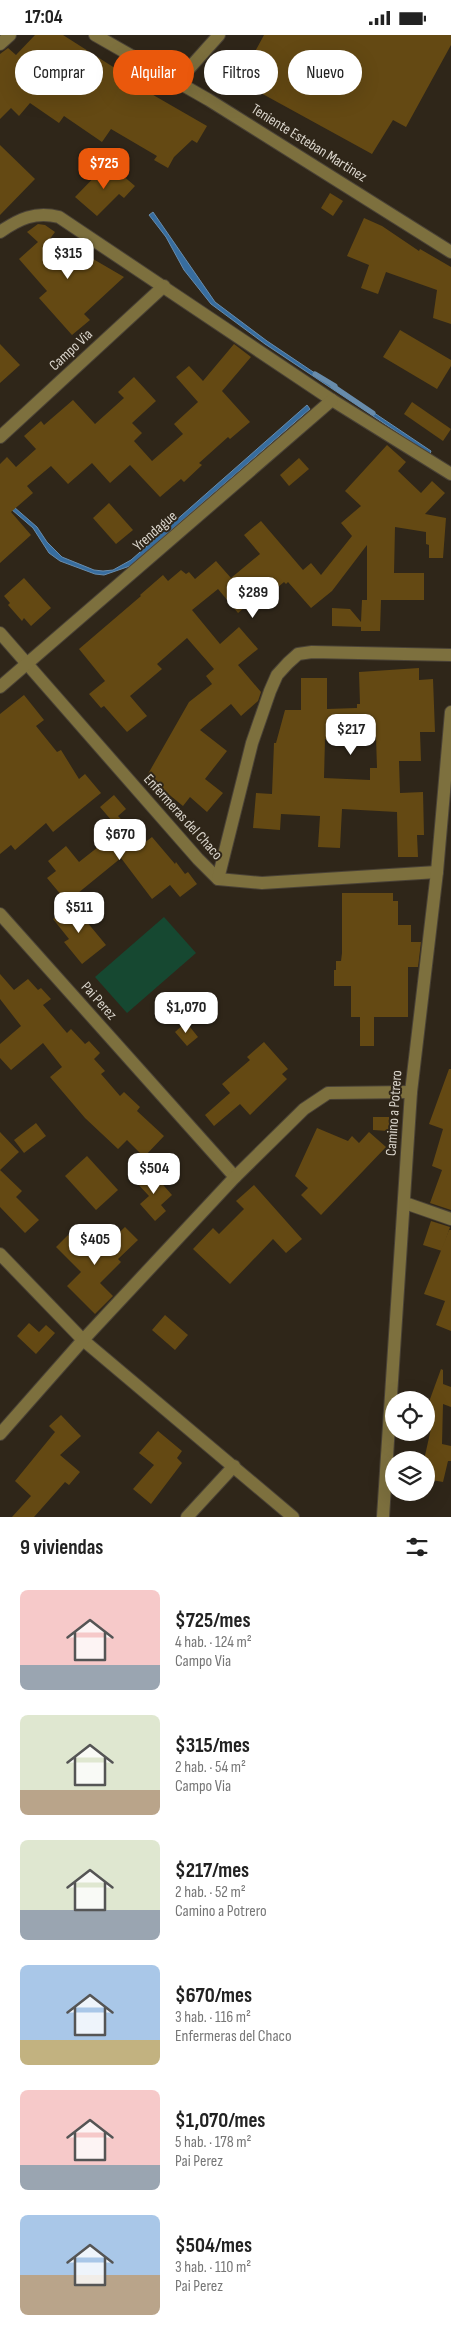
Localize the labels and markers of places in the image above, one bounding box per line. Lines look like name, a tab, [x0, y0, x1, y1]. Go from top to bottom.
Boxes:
pin: $725	[74, 147, 134, 190]
pin: $315	[38, 237, 98, 280]
pin: $289	[223, 577, 283, 619]
pin: $217	[321, 713, 381, 756]
pin: $670	[90, 819, 150, 861]
pin: $511	[49, 891, 109, 934]
pin: $1,070	[145, 991, 227, 1034]
pin: $504	[124, 1153, 184, 1195]
pin: $405	[65, 1223, 125, 1266]

